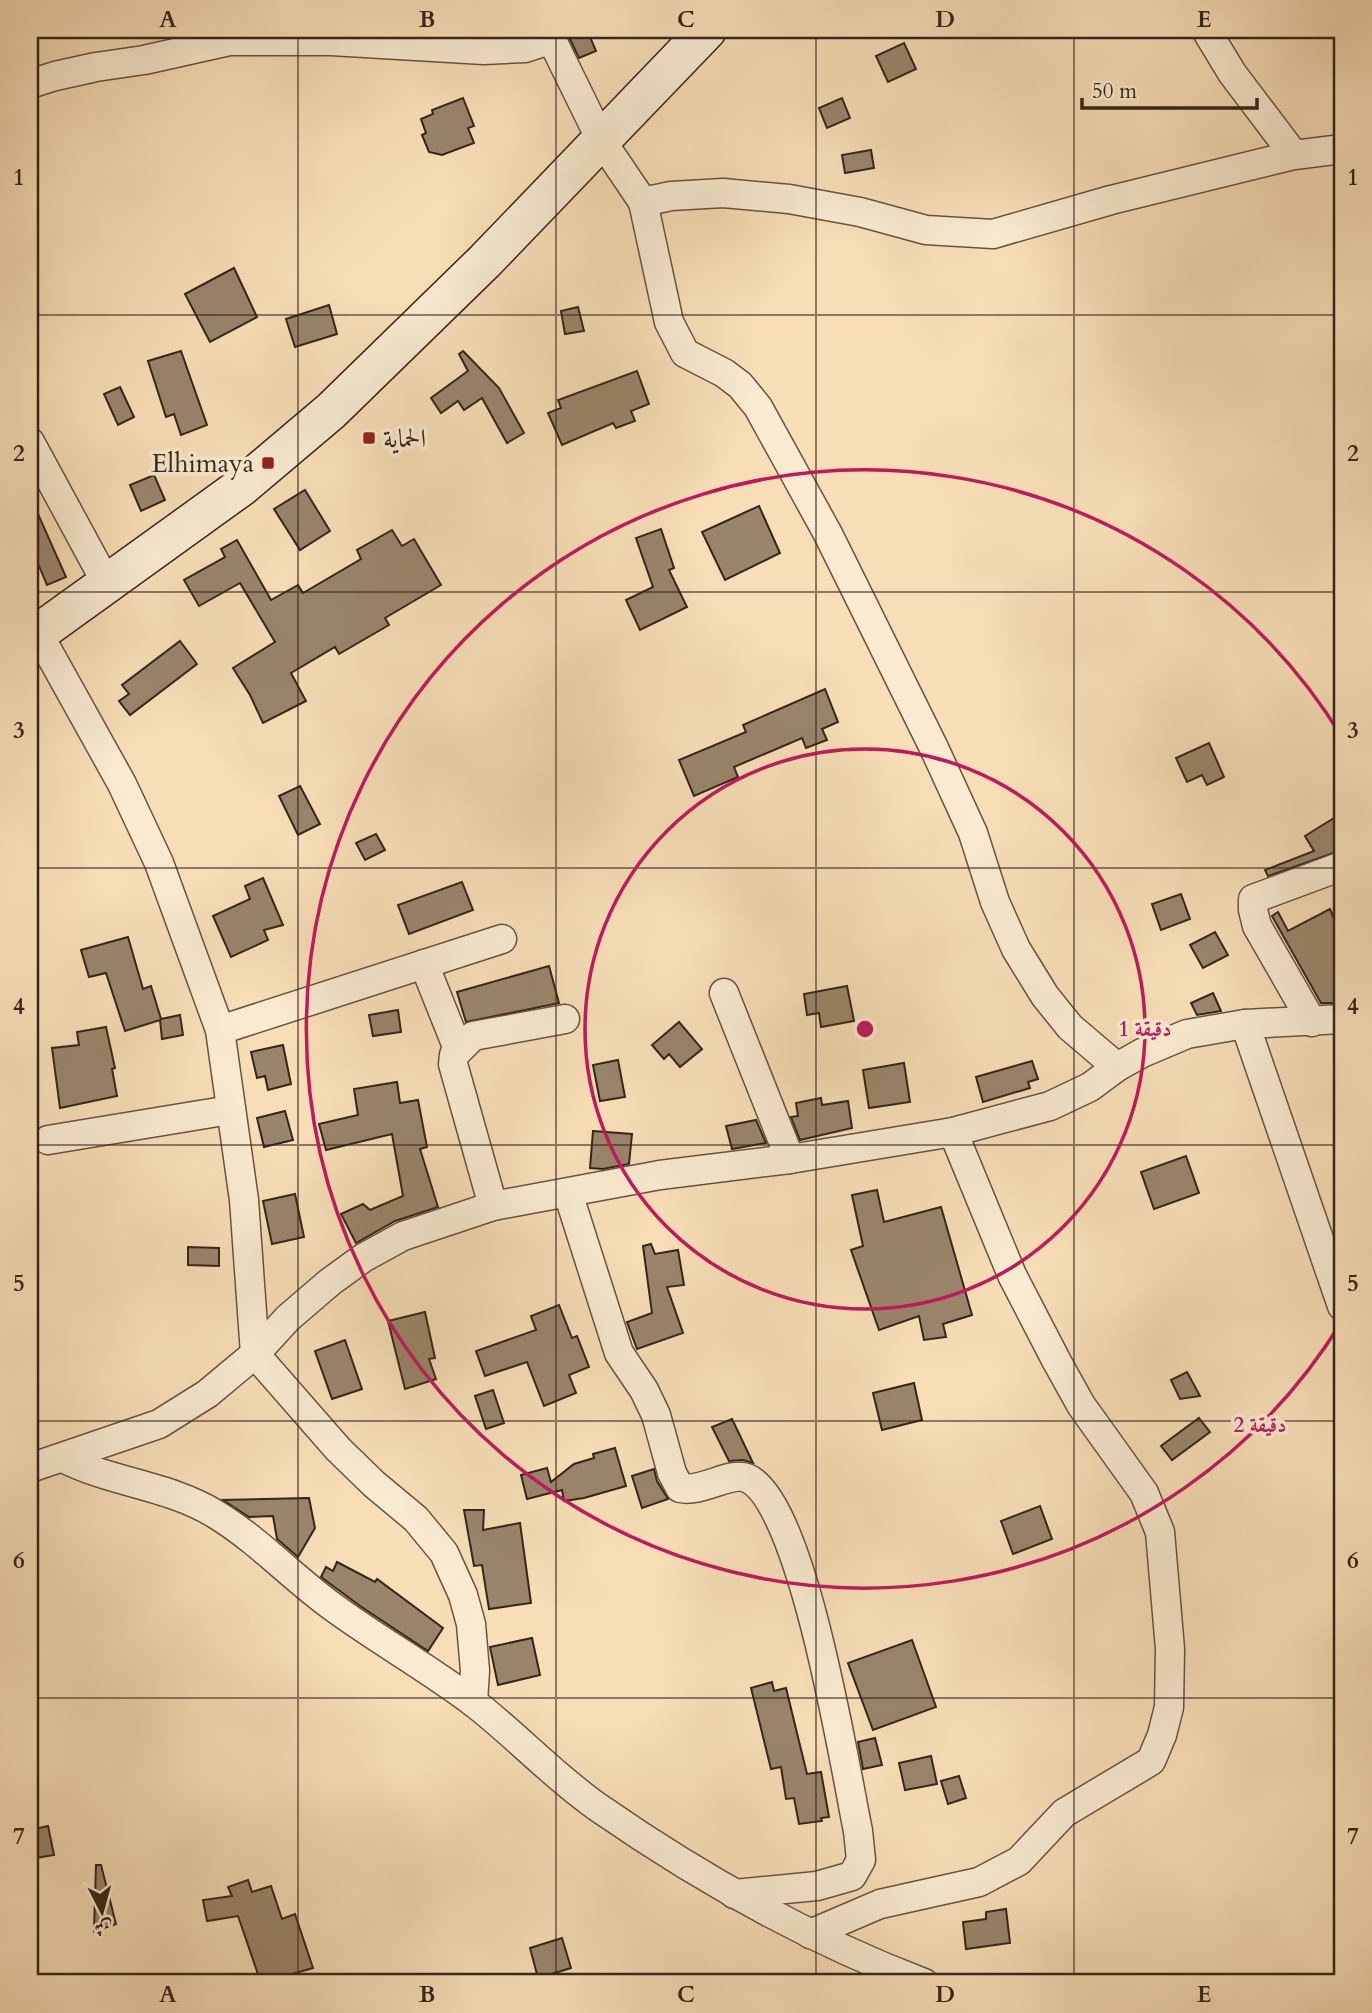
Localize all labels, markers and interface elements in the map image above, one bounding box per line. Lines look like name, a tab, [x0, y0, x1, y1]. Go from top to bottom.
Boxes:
text: A	[159, 4, 177, 35]
text: B	[419, 4, 435, 35]
text: C	[677, 4, 695, 35]
text: D	[935, 4, 955, 35]
text: E	[1197, 4, 1211, 35]
scale bar	[1082, 66, 1256, 110]
text: 50 m	[1092, 77, 1137, 106]
text: 1	[13, 162, 25, 193]
text: 1	[1347, 162, 1359, 193]
place label: الحماية	[383, 421, 426, 456]
marker: الحماية	[361, 430, 377, 446]
text: 2	[13, 438, 25, 469]
text: 2	[1347, 438, 1359, 469]
place label: Elhimaya	[152, 446, 254, 481]
marker: Elhimaya	[260, 455, 276, 471]
text: 3	[13, 715, 25, 746]
text: 3	[1347, 715, 1359, 746]
text: 4	[13, 991, 25, 1022]
text: 4	[1347, 991, 1359, 1022]
text: 1 دقيقة	[1118, 1015, 1172, 1044]
centre of rings	[853, 1017, 877, 1041]
text: 5	[13, 1268, 25, 1299]
text: 5	[1347, 1268, 1359, 1299]
text: 2 دقيقة	[1233, 1411, 1287, 1440]
text: 6	[13, 1545, 25, 1576]
text: 6	[1347, 1545, 1359, 1576]
text: 7	[13, 1821, 25, 1852]
text: 7	[1347, 1821, 1359, 1852]
north arrow	[66, 1876, 136, 1946]
text: ش	[93, 1914, 114, 1942]
text: A	[159, 1979, 177, 2010]
text: B	[419, 1979, 435, 2010]
text: C	[677, 1979, 695, 2010]
text: D	[935, 1979, 955, 2010]
text: E	[1197, 1979, 1211, 2010]

